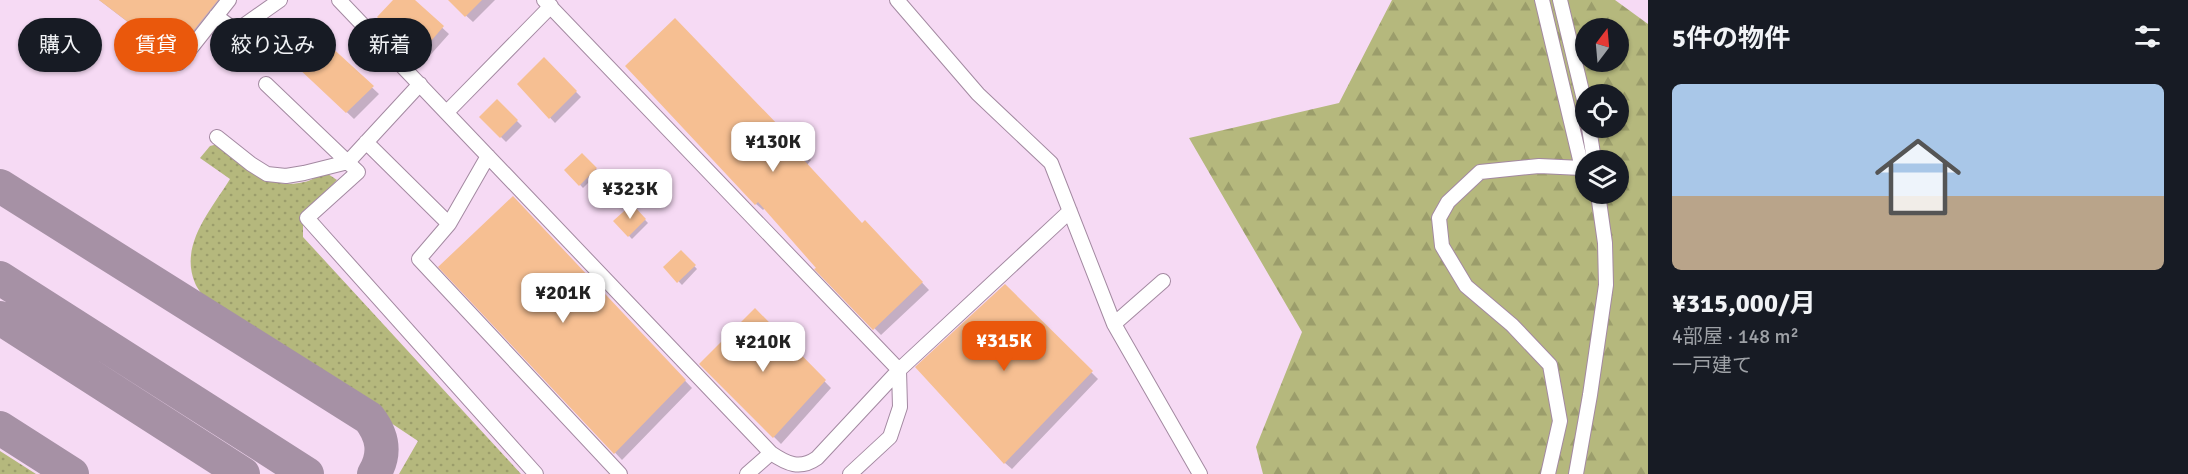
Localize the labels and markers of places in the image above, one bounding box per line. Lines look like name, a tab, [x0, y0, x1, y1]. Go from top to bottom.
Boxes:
pin: ¥130K	[731, 122, 815, 173]
pin: ¥323K	[588, 169, 672, 220]
pin: ¥201K	[521, 273, 605, 324]
pin: ¥315K	[962, 321, 1046, 372]
pin: ¥210K	[721, 322, 805, 373]

